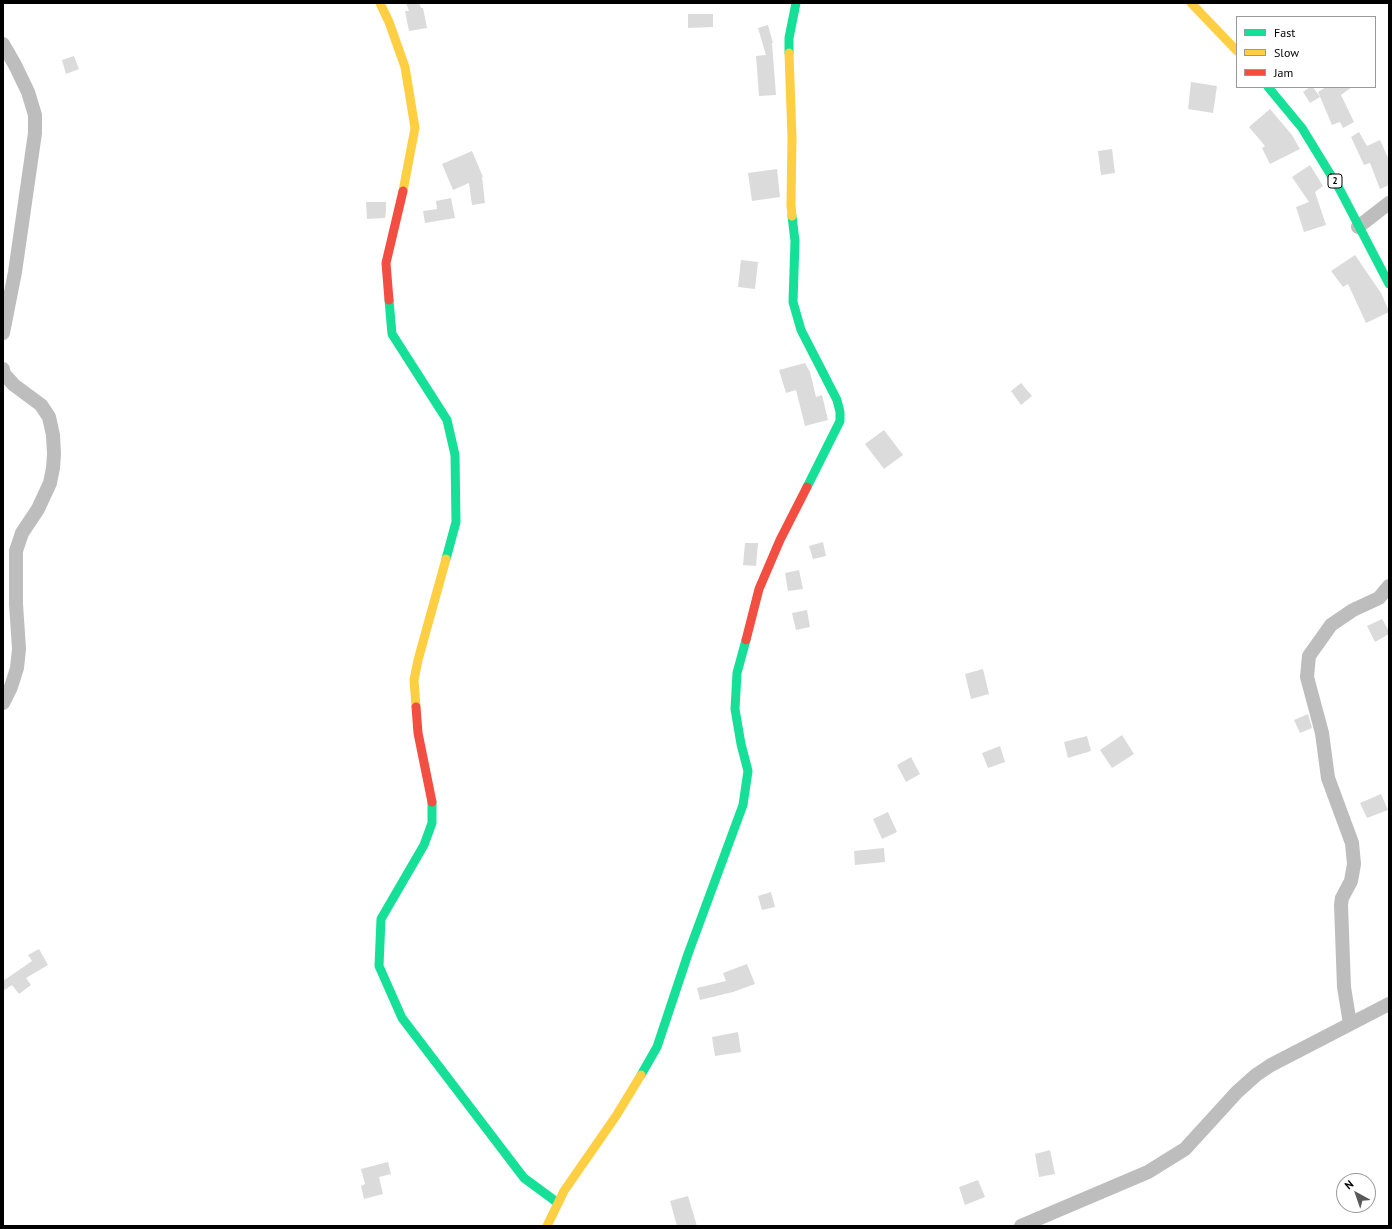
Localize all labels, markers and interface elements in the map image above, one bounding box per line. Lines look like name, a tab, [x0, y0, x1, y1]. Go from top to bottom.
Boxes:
legend	[1236, 16, 1376, 88]
text: Fast	[1274, 25, 1295, 40]
text: Slow	[1274, 45, 1299, 60]
text: Jam	[1274, 65, 1293, 80]
road number: 2	[1328, 174, 1342, 188]
north arrow	[1336, 1173, 1376, 1213]
text: N	[1342, 1177, 1356, 1192]

